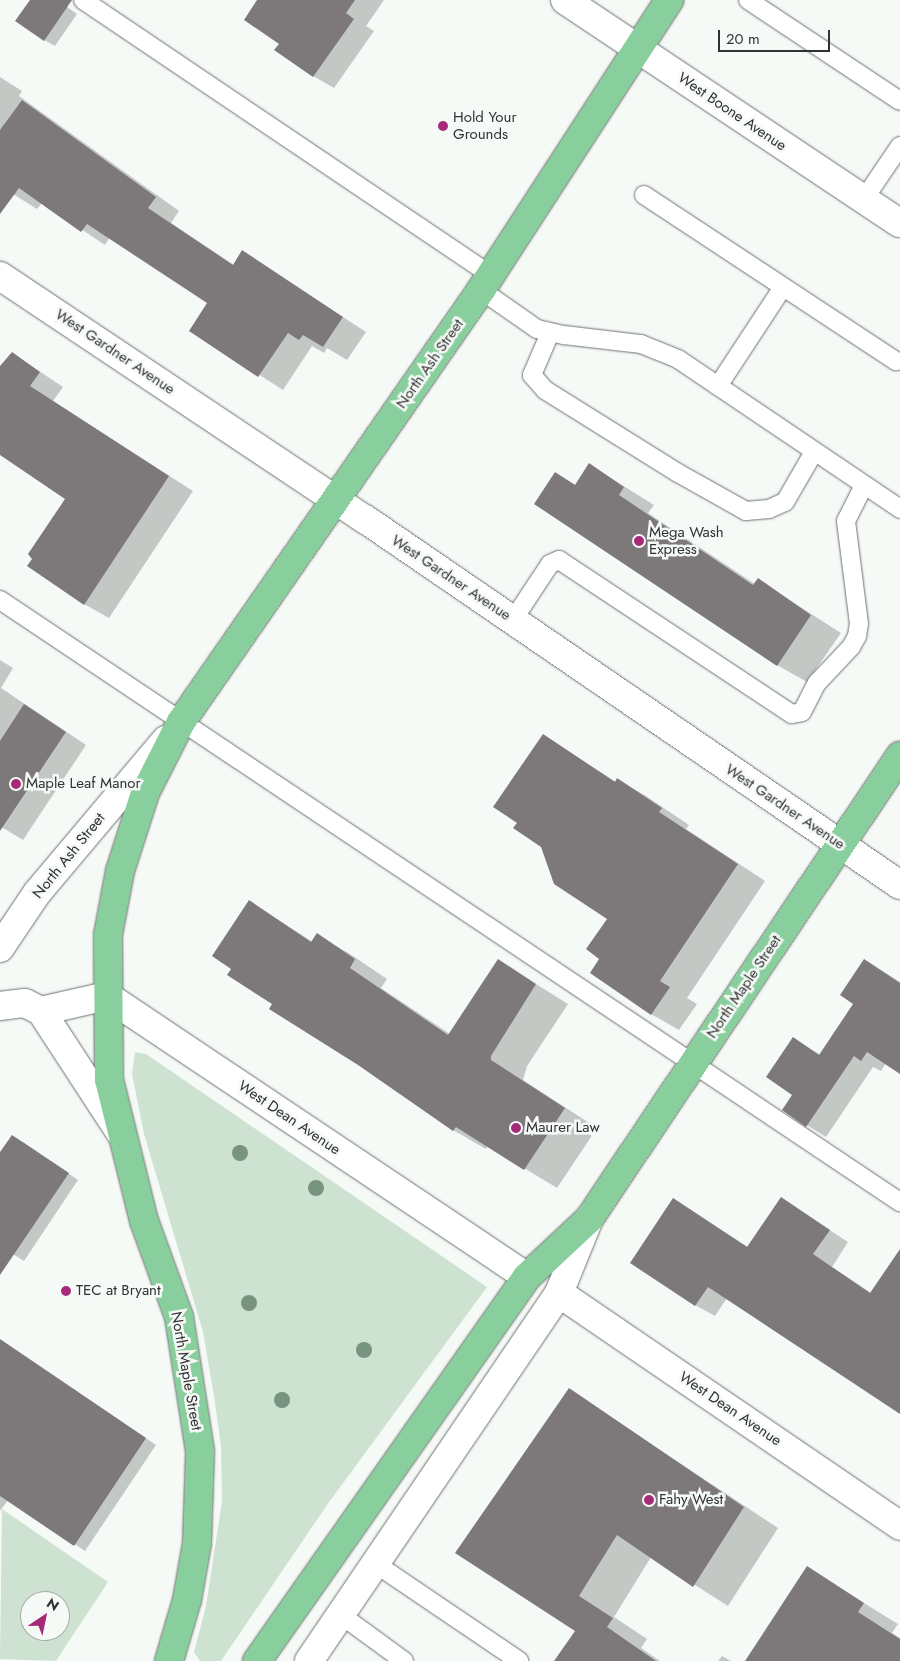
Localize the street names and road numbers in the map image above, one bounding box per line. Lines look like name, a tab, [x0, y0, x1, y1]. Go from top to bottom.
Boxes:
street label: West Boone Avenue	[674, 69, 790, 155]
street label: West Gardner Avenue	[52, 305, 178, 399]
street label: North Ash Street	[393, 316, 467, 412]
street label: West Gardner Avenue	[388, 531, 514, 625]
street label: West Gardner Avenue	[722, 760, 848, 854]
street label: North Ash Street	[29, 810, 109, 902]
street label: North Maple Street	[703, 932, 785, 1042]
street label: West Dean Avenue	[234, 1077, 344, 1159]
street label: North Maple Street	[167, 1310, 205, 1432]
street label: West Dean Avenue	[675, 1368, 785, 1450]

